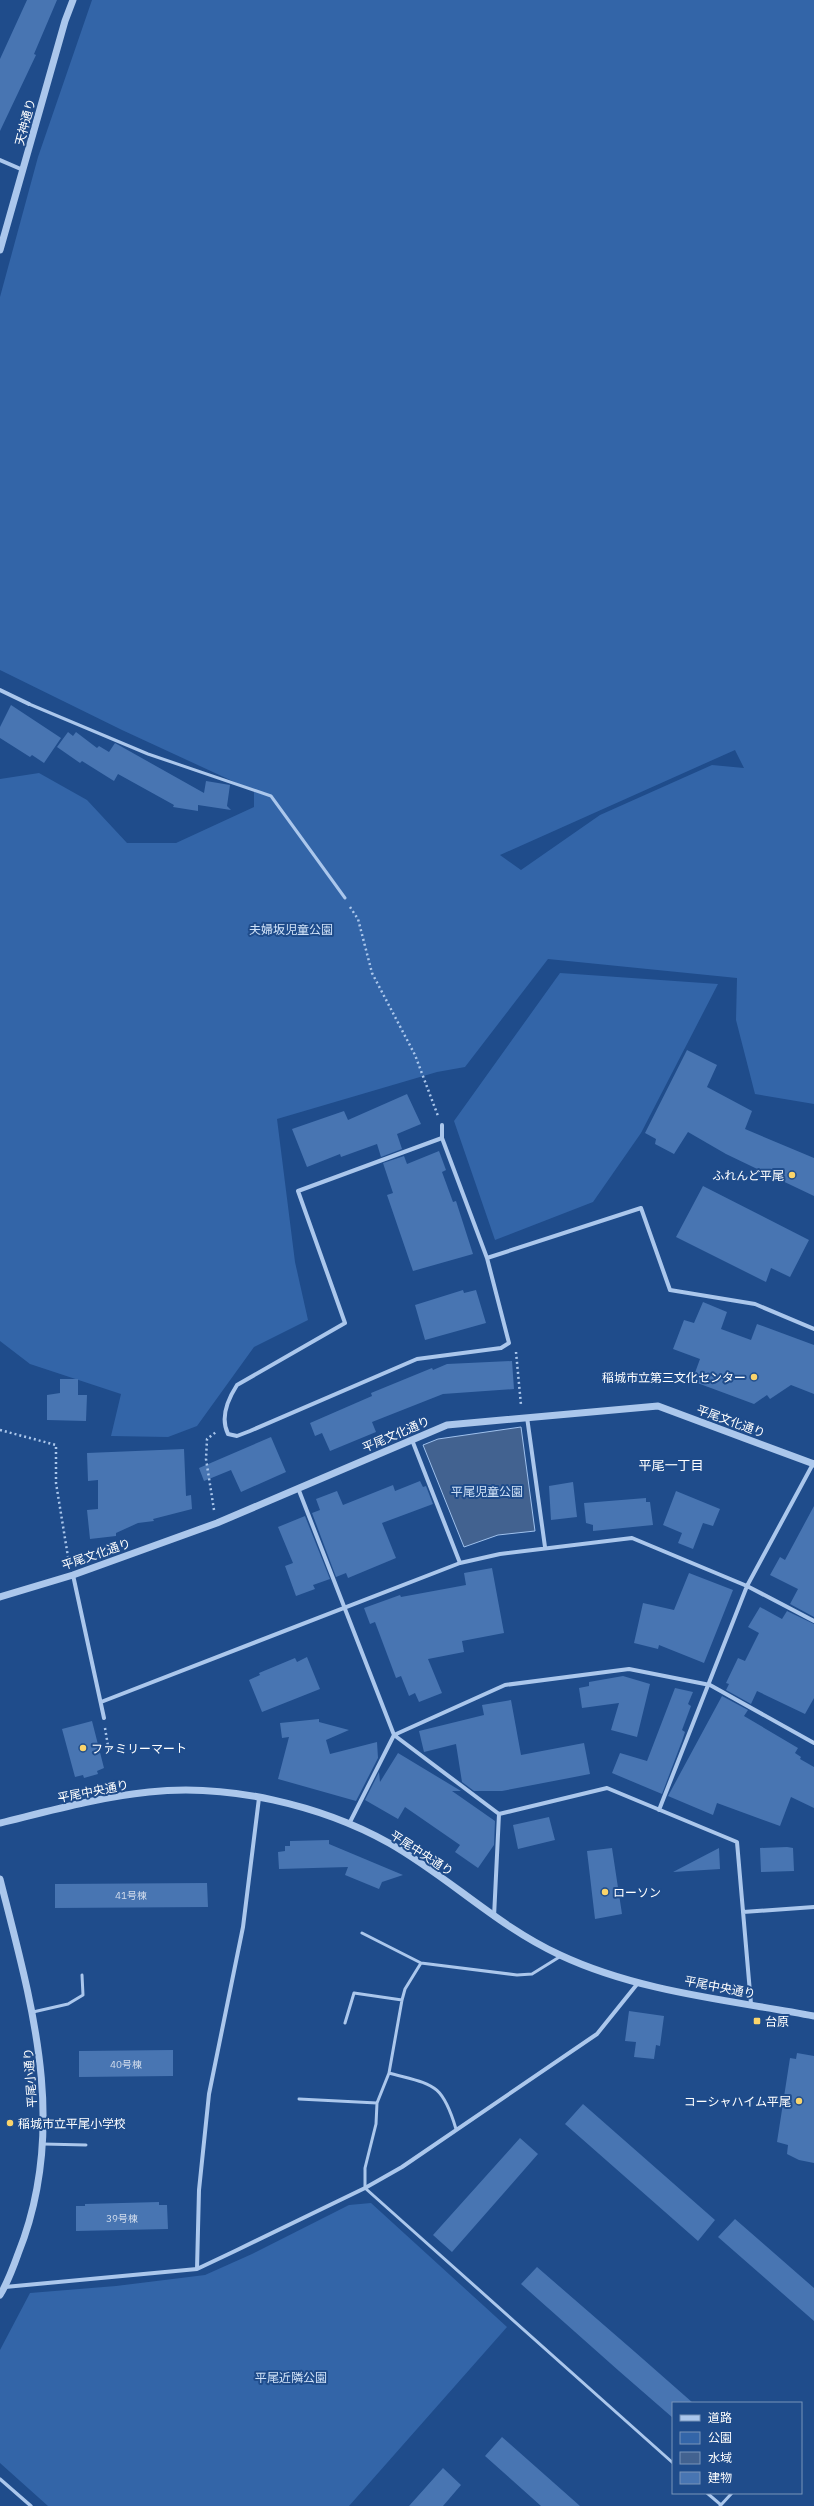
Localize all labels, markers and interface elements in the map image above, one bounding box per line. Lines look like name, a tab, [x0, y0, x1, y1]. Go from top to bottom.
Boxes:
street label: 天神通り	[12, 97, 38, 147]
park label: 夫婦坂児童公園	[249, 922, 333, 937]
place label: ふれんど平尾	[712, 1168, 784, 1183]
marker: ふれんど平尾	[787, 1170, 797, 1180]
place label: 稲城市立第三文化センター	[602, 1370, 746, 1385]
marker: 稲城市立第三文化センター	[749, 1372, 759, 1382]
street label: 平尾文化通り	[695, 1402, 767, 1440]
street label: 平尾文化通り	[360, 1413, 432, 1455]
district label: 平尾一丁目	[638, 1457, 704, 1474]
park label: 平尾児童公園	[451, 1484, 523, 1499]
street label: 平尾文化通り	[60, 1535, 132, 1573]
place label: ファミリーマート	[91, 1741, 187, 1756]
marker: ファミリーマート	[78, 1743, 88, 1753]
street label: 平尾中央通り	[56, 1777, 130, 1805]
street label: 平尾中央通り	[388, 1827, 456, 1879]
place label: ローソン	[613, 1885, 661, 1900]
marker: ローソン	[600, 1887, 610, 1897]
house number: 41号棟	[115, 1889, 147, 1902]
street label: 平尾中央通り	[683, 1973, 757, 2001]
place label: 台原	[765, 2014, 789, 2029]
marker: 台原	[752, 2016, 762, 2026]
street label: 平尾小通り	[20, 2048, 40, 2108]
house number: 40号棟	[110, 2058, 142, 2071]
place label: コーシャハイム平尾	[684, 2094, 791, 2109]
marker: コーシャハイム平尾	[794, 2096, 804, 2106]
place label: 稲城市立平尾小学校	[18, 2116, 126, 2131]
marker: 稲城市立平尾小学校	[5, 2118, 15, 2128]
house number: 39号棟	[106, 2212, 138, 2225]
park label: 平尾近隣公園	[255, 2370, 327, 2385]
legend	[672, 2402, 802, 2494]
text: 道路	[708, 2410, 732, 2425]
text: 公園	[708, 2430, 732, 2445]
text: 水域	[708, 2450, 732, 2465]
text: 建物	[708, 2470, 732, 2485]

